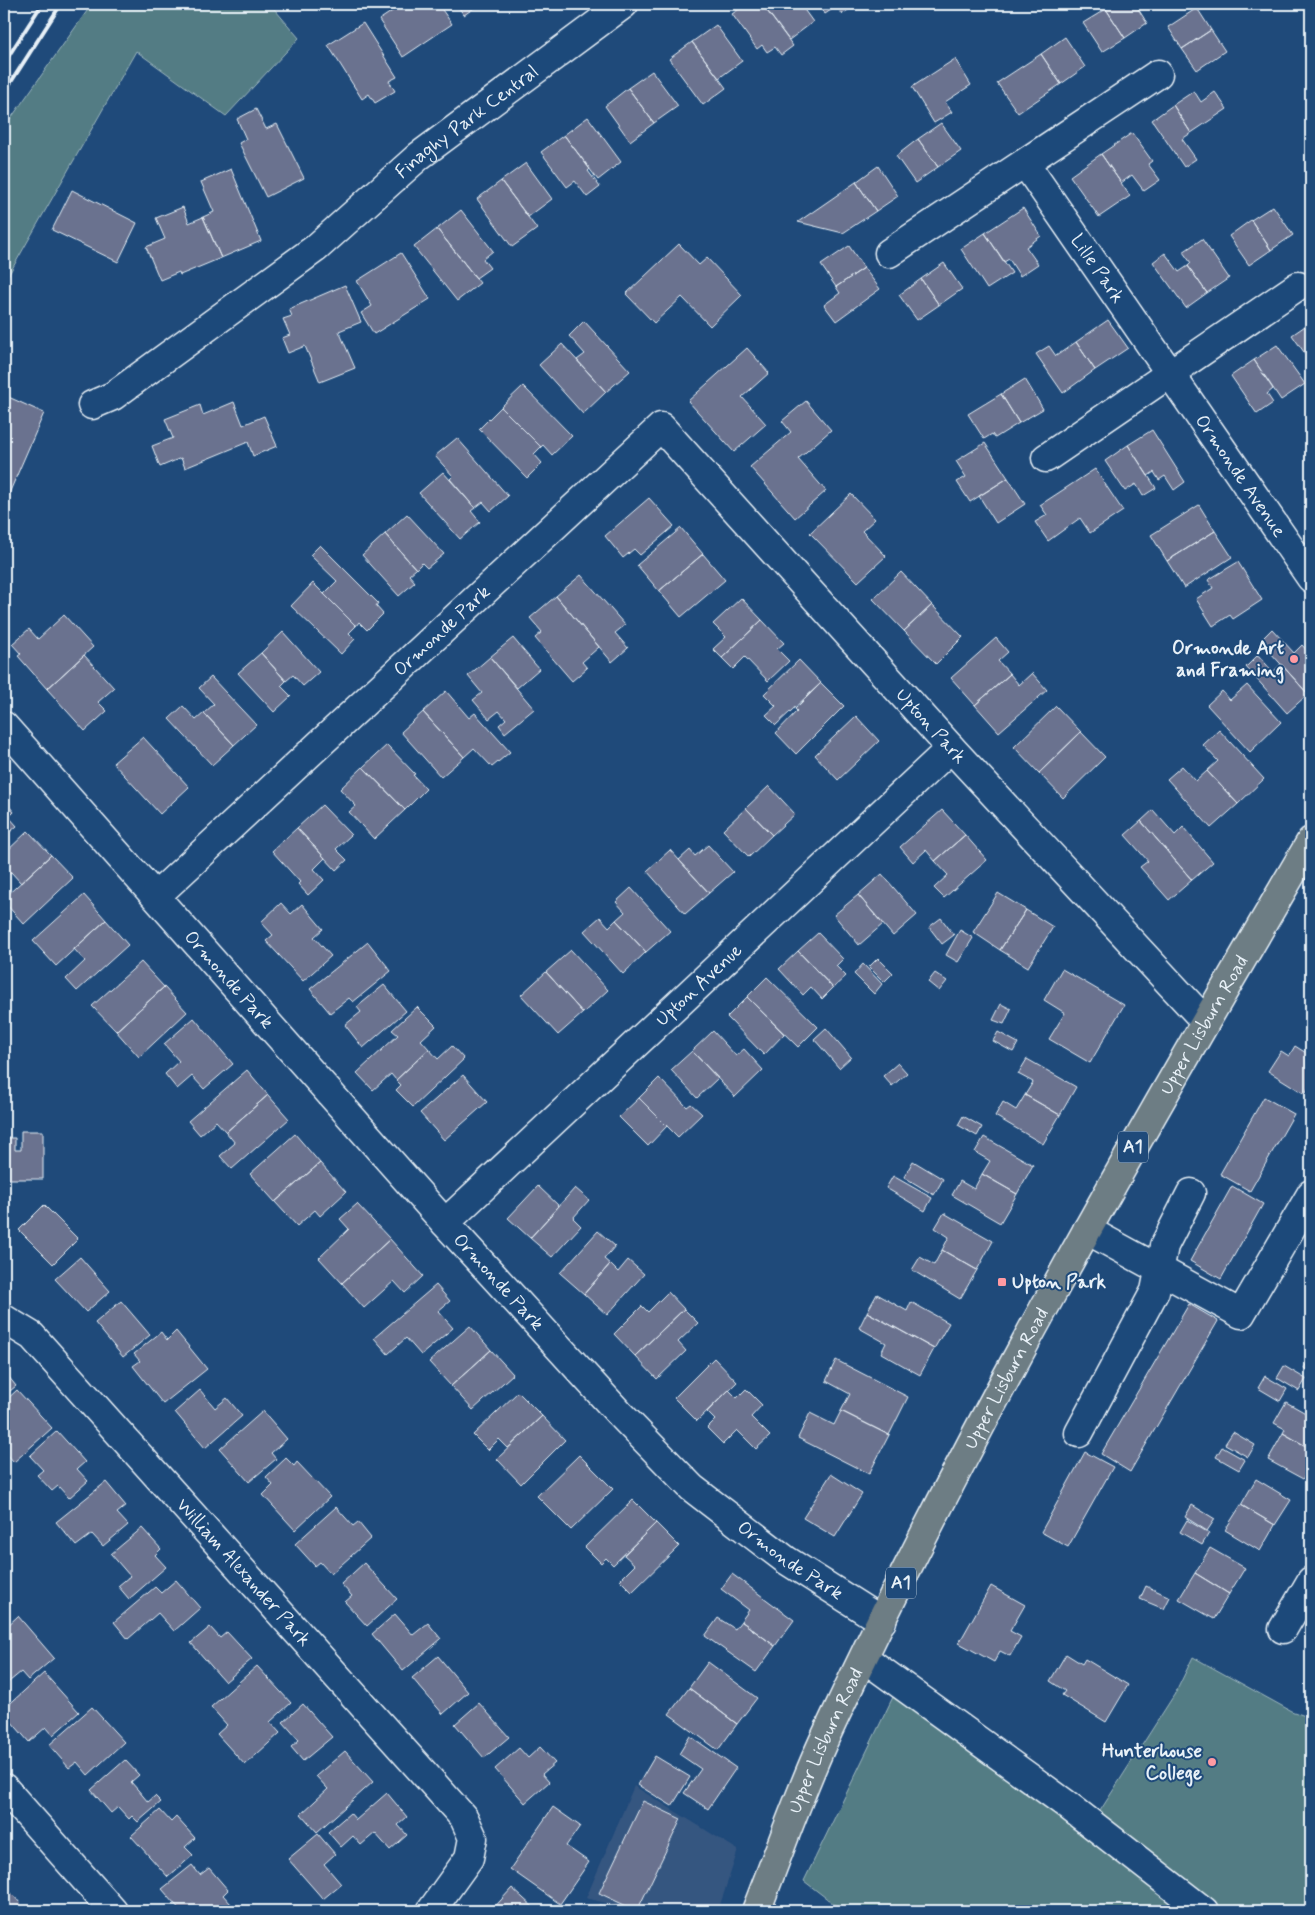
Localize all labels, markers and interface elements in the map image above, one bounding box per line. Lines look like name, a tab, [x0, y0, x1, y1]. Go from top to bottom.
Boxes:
street label: Finaghy Park Central	[390, 59, 544, 184]
street label: Lille Park	[1065, 229, 1130, 308]
street label: Ormonde Avenue	[1189, 410, 1292, 542]
street label: Ormonde Park	[388, 579, 496, 682]
place label: Ormonde Art and Framing	[1172, 636, 1284, 684]
marker: Ormonde Art and Framing	[1288, 653, 1300, 665]
street label: Upton Park	[890, 683, 972, 769]
street label: Ormonde Park	[179, 925, 280, 1034]
street label: Upton Avenue	[650, 938, 748, 1032]
street label: Upper Lisburn Road	[1154, 951, 1254, 1099]
road number: A1	[1118, 1132, 1148, 1162]
street label: Ormonde Park	[448, 1228, 550, 1336]
place label: Upton Park	[1012, 1270, 1107, 1295]
marker: Upton Park	[996, 1276, 1008, 1288]
street label: Upper Lisburn Road	[958, 1303, 1054, 1454]
street label: William Alexander Park	[171, 1493, 317, 1652]
street label: Ormonde Park	[732, 1515, 848, 1606]
road number: A1	[886, 1568, 916, 1599]
street label: Upper Lisburn Road	[782, 1664, 869, 1817]
place label: Hunterhouse College	[1102, 1739, 1202, 1787]
marker: Hunterhouse College	[1206, 1756, 1218, 1768]

